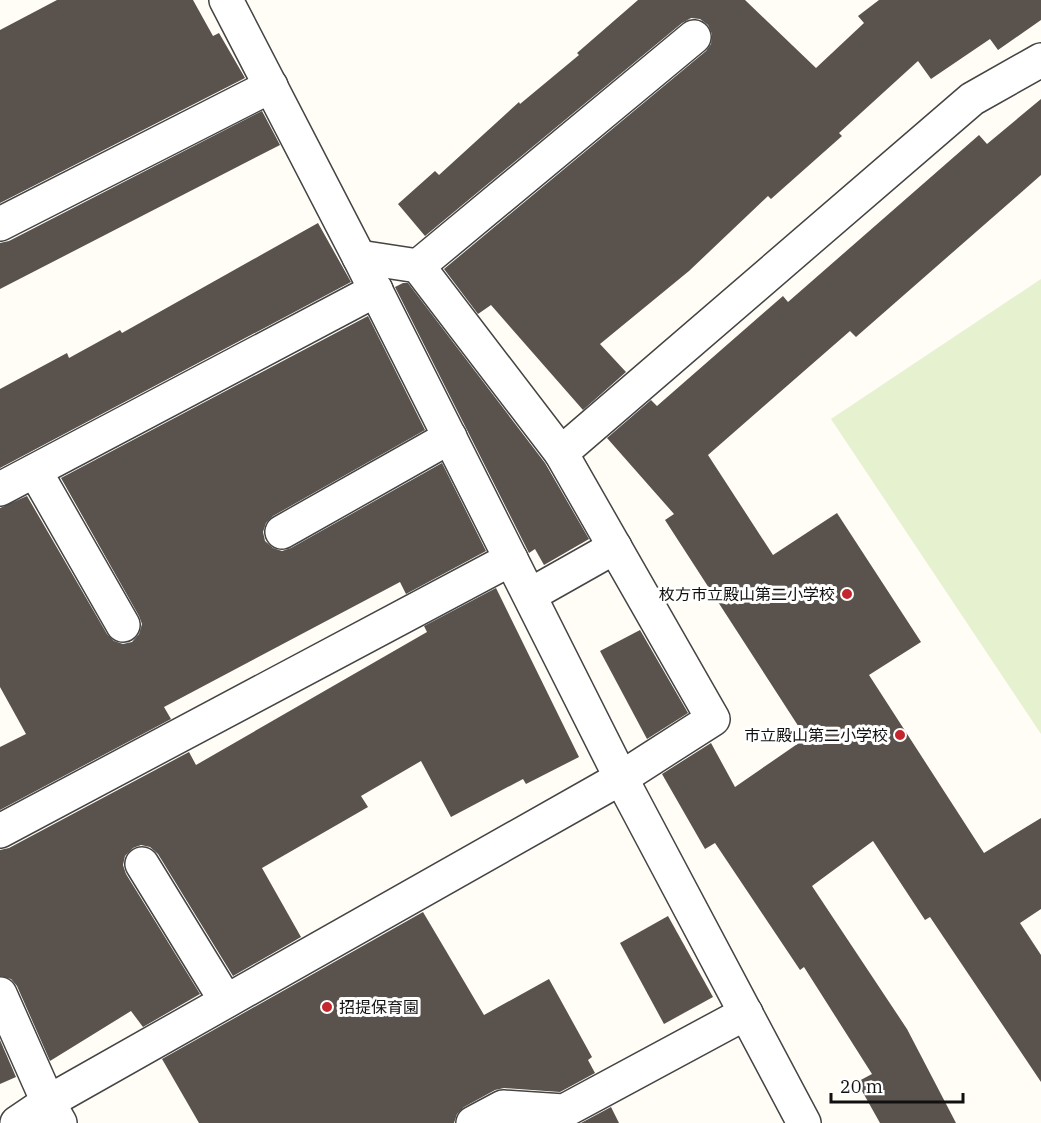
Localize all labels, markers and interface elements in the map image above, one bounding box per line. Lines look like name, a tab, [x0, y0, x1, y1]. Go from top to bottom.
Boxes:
place label: 枚方市立殿山第二小学校	[659, 584, 835, 604]
marker: 枚方市立殿山第二小学校	[840, 587, 854, 601]
place label: 市立殿山第二小学校	[744, 725, 888, 745]
marker: 市立殿山第二小学校	[893, 728, 907, 742]
place label: 招提保育園	[339, 997, 419, 1017]
marker: 招提保育園	[320, 1000, 334, 1014]
scale bar	[831, 1066, 963, 1104]
text: 20 m	[840, 1075, 883, 1098]

